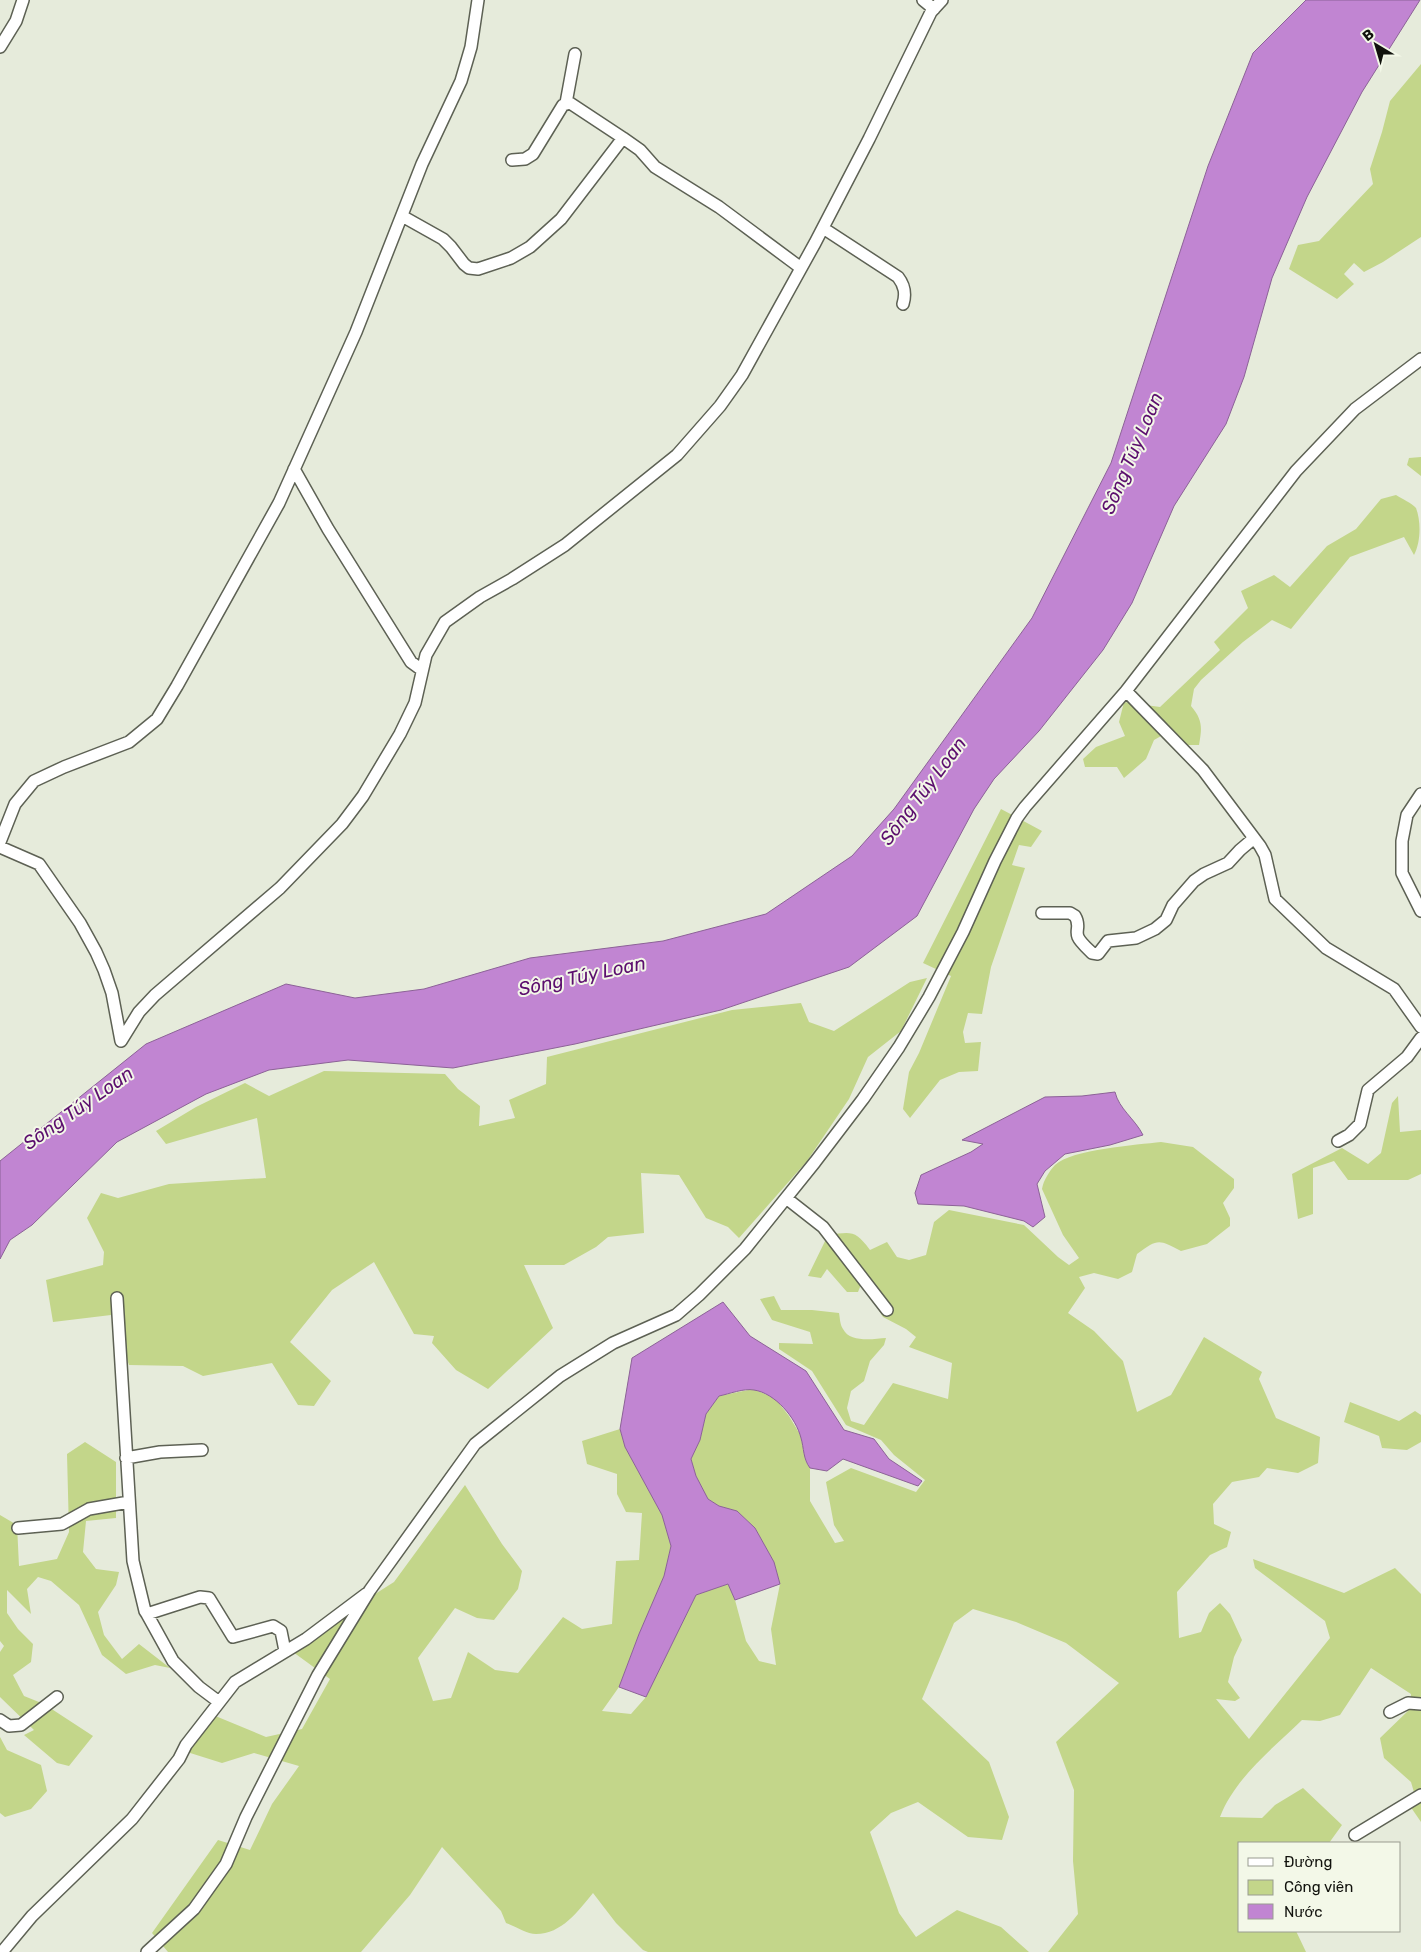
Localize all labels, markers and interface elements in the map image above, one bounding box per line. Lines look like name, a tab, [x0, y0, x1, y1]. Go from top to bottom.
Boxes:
north arrow	[1351, 20, 1401, 70]
text: B	[1359, 25, 1378, 45]
water label: Sông Túy Loan	[1096, 389, 1168, 517]
water label: Sông Túy Loan	[875, 732, 971, 850]
water label: Sông Túy Loan	[516, 951, 648, 1001]
water label: Sông Túy Loan	[18, 1061, 138, 1155]
legend	[1238, 1842, 1401, 1932]
text: Đường	[1284, 1853, 1332, 1871]
text: Công viên	[1284, 1878, 1353, 1896]
text: Nước	[1284, 1903, 1323, 1921]

